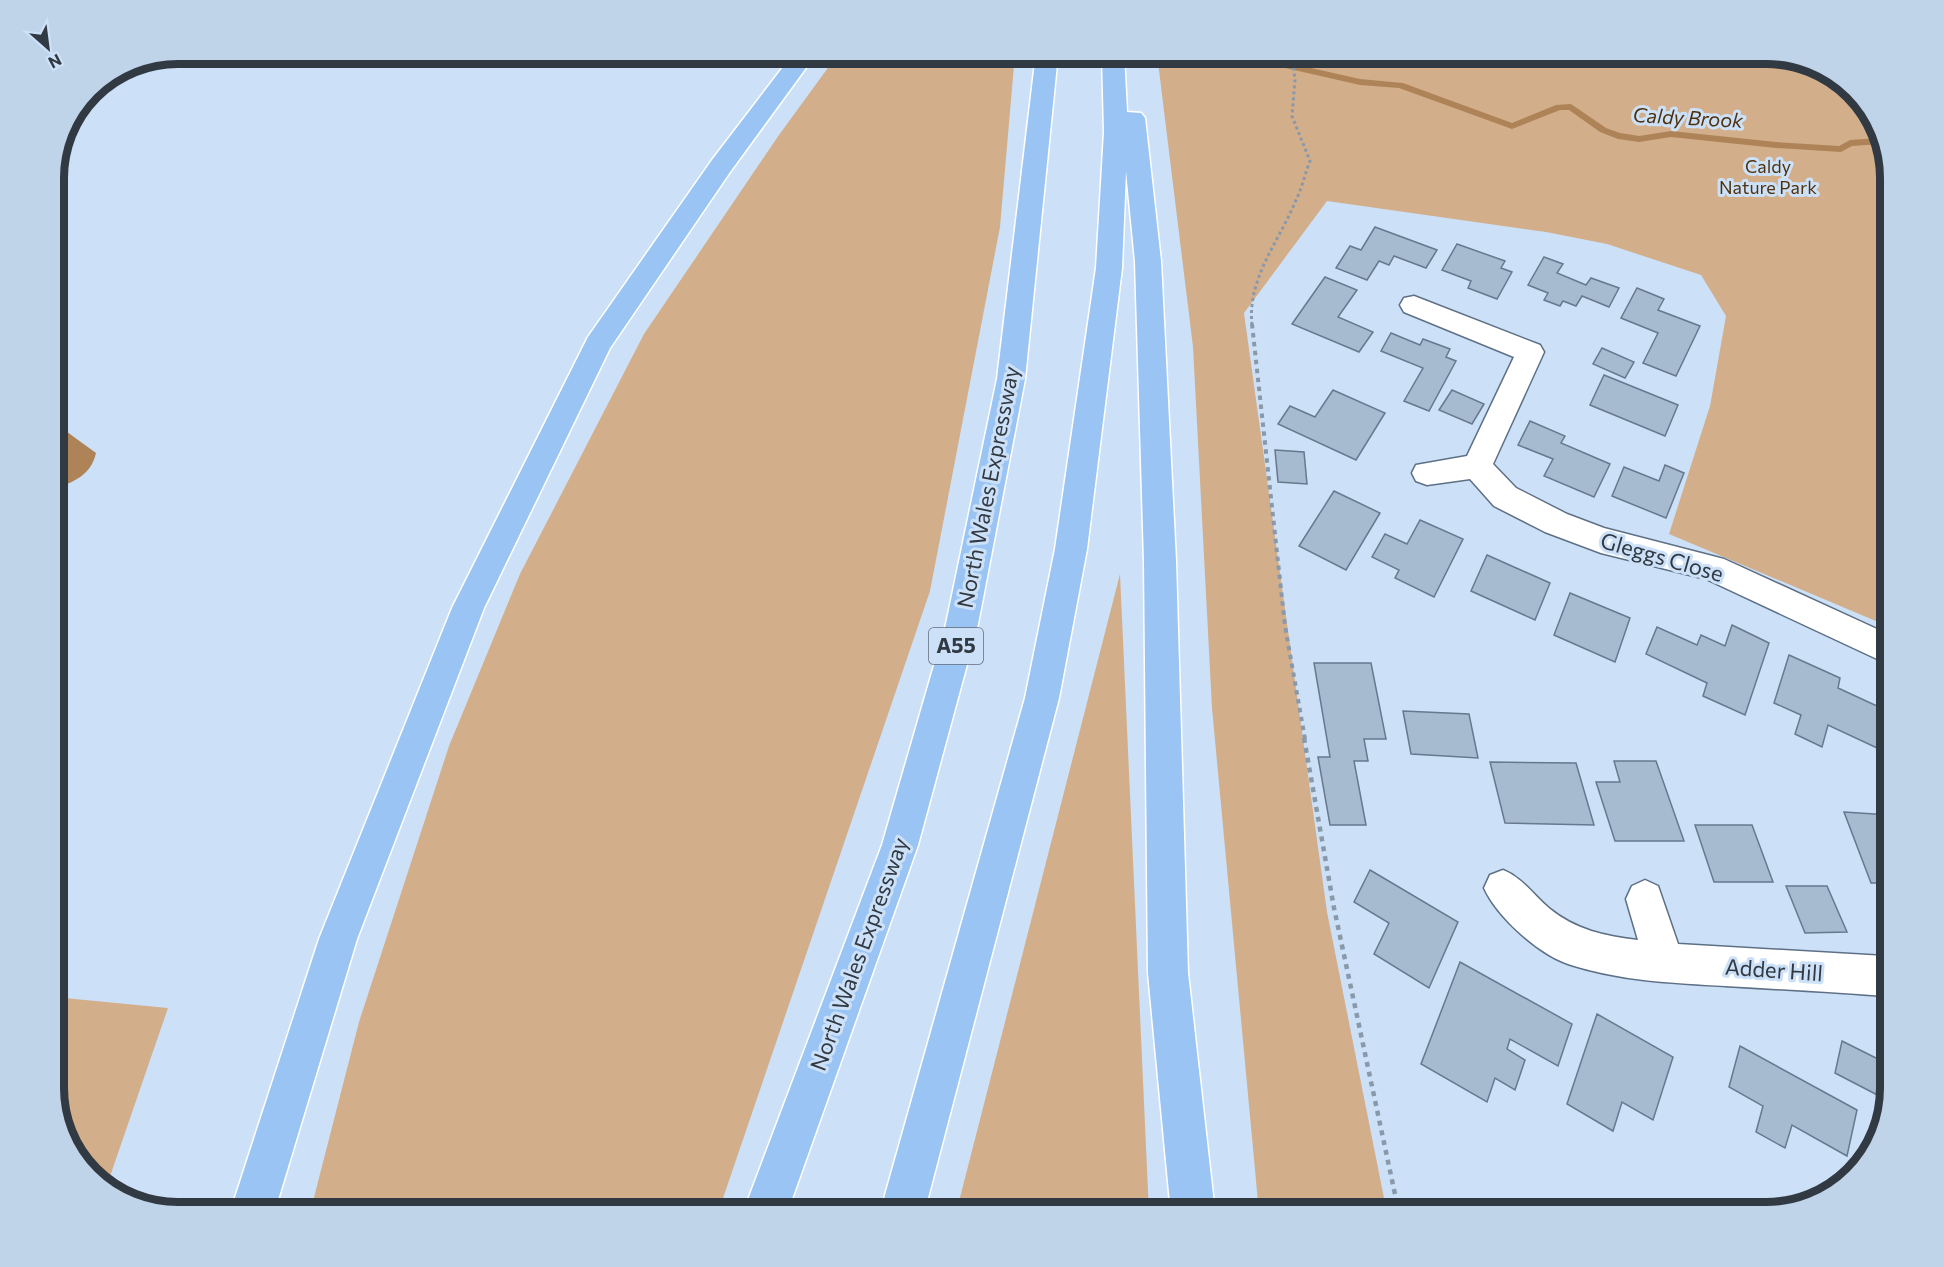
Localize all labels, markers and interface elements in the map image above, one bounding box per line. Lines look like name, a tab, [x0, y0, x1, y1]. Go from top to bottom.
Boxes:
north arrow	[18, 18, 78, 78]
text: N	[46, 50, 65, 73]
water label: Caldy Brook	[1632, 102, 1745, 132]
park label: Caldy Nature Park	[1719, 155, 1817, 198]
street label: North Wales Expressway	[951, 364, 1024, 610]
street label: Gleggs Close	[1598, 526, 1727, 587]
road number: A55	[929, 628, 983, 664]
street label: North Wales Expressway	[804, 834, 913, 1074]
street label: Adder Hill	[1724, 953, 1824, 986]

